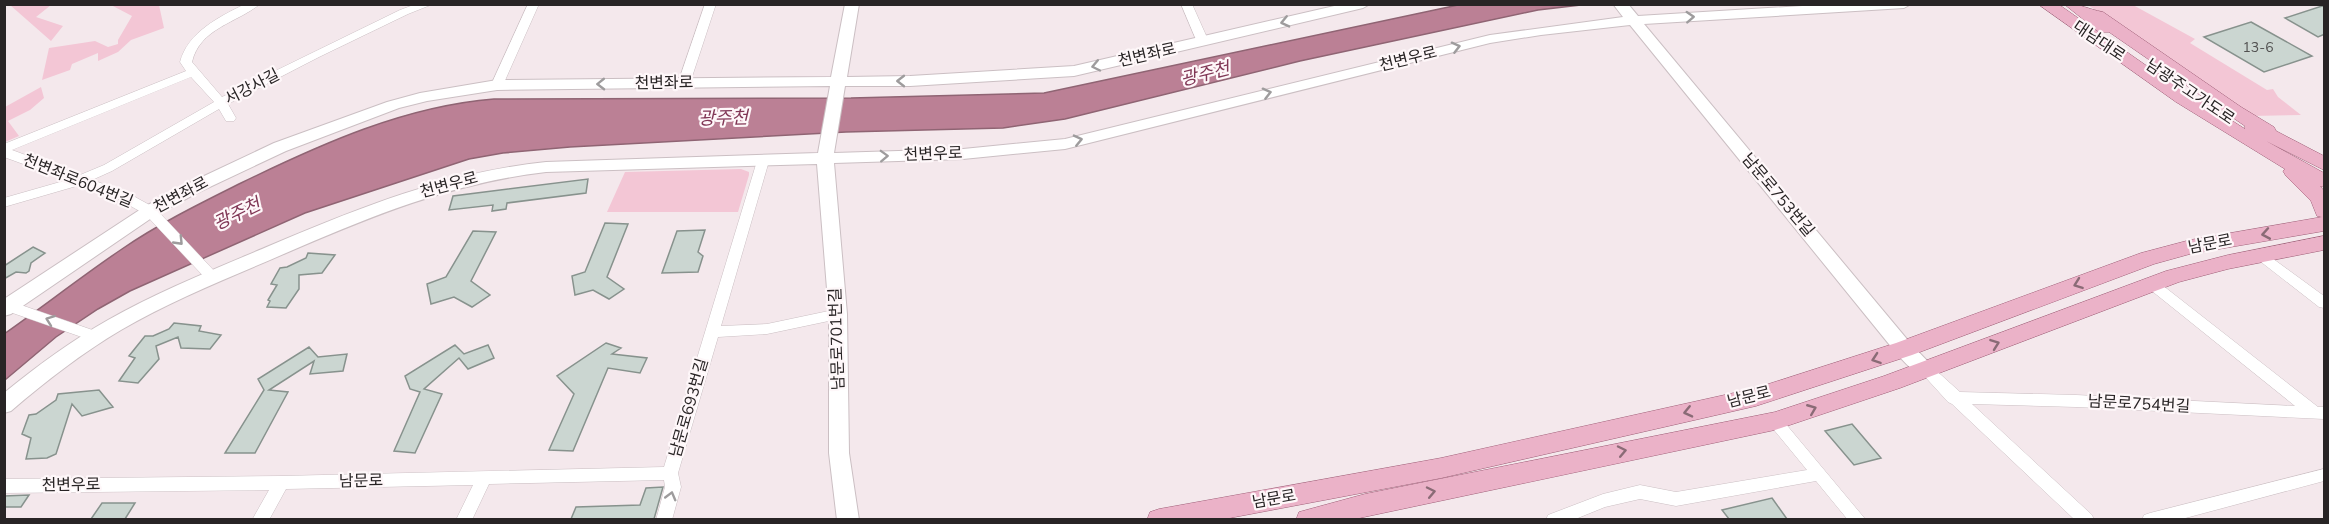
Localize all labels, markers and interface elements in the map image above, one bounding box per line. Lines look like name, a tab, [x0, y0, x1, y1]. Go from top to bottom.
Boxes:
one-way arrow	[1686, 10, 1695, 23]
one-way arrow	[1281, 15, 1291, 28]
street label: 대남대로	[2068, 15, 2130, 67]
street label: 천변좌로	[1116, 38, 1178, 72]
house number: 13-6	[2242, 38, 2274, 57]
street label: 천변우로	[1377, 41, 1439, 77]
one-way arrow	[1451, 42, 1461, 55]
street label: 남광주고가도로	[2141, 54, 2239, 130]
water label: 광주천	[1178, 56, 1234, 92]
one-way arrow	[1091, 59, 1101, 72]
street label: 서강사길	[221, 64, 283, 110]
street label: 천변좌로	[634, 71, 694, 95]
one-way arrow	[897, 75, 906, 87]
one-way arrow	[597, 77, 606, 90]
one-way arrow	[1262, 88, 1272, 101]
water label: 광주천	[698, 106, 750, 130]
one-way arrow	[1073, 135, 1083, 148]
street label: 천변우로	[903, 142, 963, 166]
street label: 천변좌로604번길	[20, 149, 136, 213]
street label: 남문로753번길	[1737, 149, 1819, 241]
one-way arrow	[879, 150, 888, 163]
street label: 천변우로	[418, 167, 481, 203]
street label: 천변좌로	[150, 171, 212, 219]
water label: 광주천	[209, 191, 267, 236]
one-way arrow	[2261, 227, 2271, 240]
street label: 남문로	[2186, 229, 2234, 259]
one-way arrow	[172, 234, 183, 245]
one-way arrow	[2073, 277, 2084, 289]
street label: 남문로701번길	[824, 287, 850, 391]
one-way arrow	[46, 315, 57, 327]
one-way arrow	[1989, 338, 2000, 351]
one-way arrow	[1871, 351, 1882, 364]
street label: 남문로693번길	[664, 356, 714, 460]
street label: 남문로	[1725, 381, 1773, 413]
street label: 남문로754번길	[2087, 390, 2191, 418]
one-way arrow	[1805, 404, 1816, 416]
one-way arrow	[1683, 405, 1693, 418]
one-way arrow	[1616, 445, 1626, 458]
street label: 남문로	[339, 470, 384, 492]
street label: 천변우로	[41, 473, 101, 497]
street label: 남문로	[1250, 484, 1298, 514]
one-way arrow	[1426, 486, 1436, 499]
one-way arrow	[663, 492, 676, 502]

